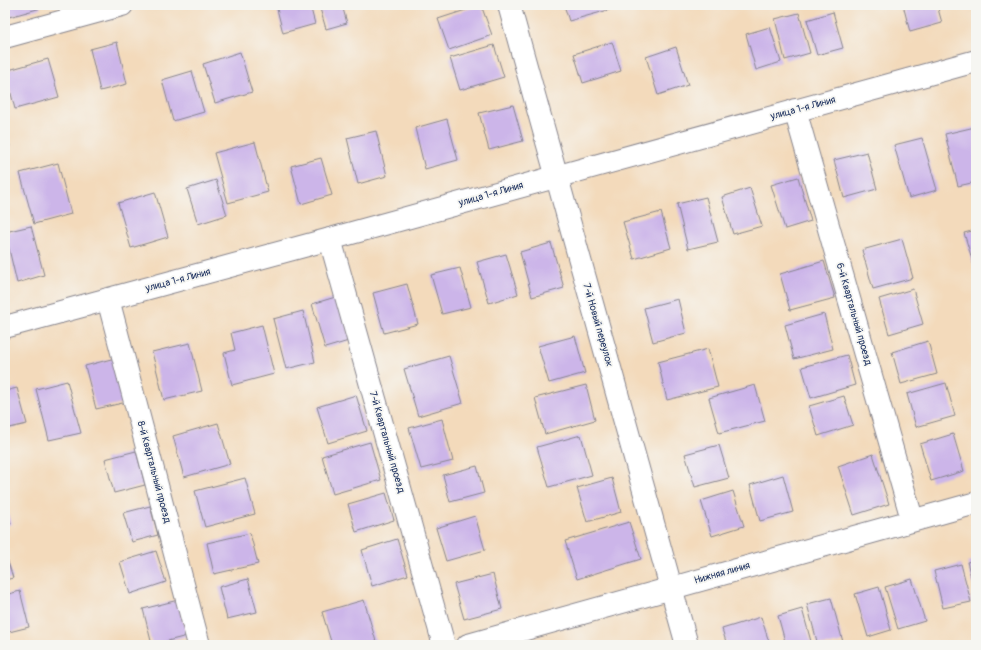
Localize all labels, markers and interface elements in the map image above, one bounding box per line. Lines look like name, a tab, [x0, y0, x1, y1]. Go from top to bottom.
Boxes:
street label: улица 1-я Линия	[768, 93, 837, 123]
street label: улица 1-я Линия	[456, 179, 525, 209]
street label: 6-й Квартальный проезд	[834, 261, 874, 367]
street label: улица 1-я Линия	[143, 265, 212, 295]
street label: 7-й Новый переулок	[580, 282, 616, 368]
street label: 7-й Квартальный проезд	[367, 390, 407, 494]
street label: 8-й Квартальный проезд	[135, 420, 173, 524]
street label: Нижняя линия	[693, 559, 752, 587]

